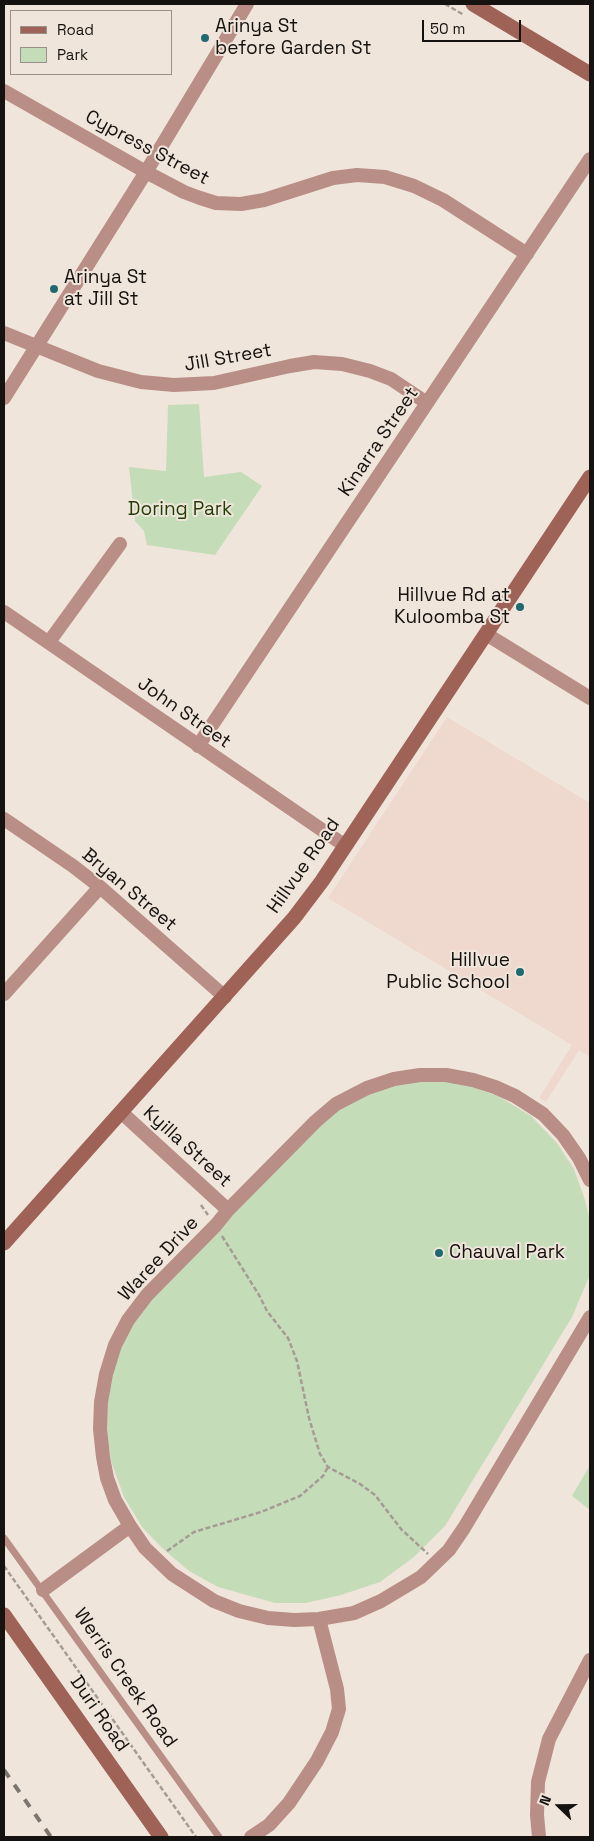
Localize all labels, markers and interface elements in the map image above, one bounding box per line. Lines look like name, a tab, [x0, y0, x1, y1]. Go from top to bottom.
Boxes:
legend	[10, 10, 172, 75]
scale bar	[424, 10, 523, 42]
place label: Arinya St before Garden St	[215, 16, 371, 60]
text: 50 m	[430, 19, 465, 38]
text: Road	[57, 20, 94, 39]
marker: Arinya St before Garden St	[199, 32, 211, 44]
text: Park	[57, 45, 88, 64]
street label: Cypress Street	[81, 106, 213, 190]
place label: Arinya St at Jill St	[64, 267, 147, 311]
marker: Arinya St at Jill St	[48, 283, 60, 295]
street label: Jill Street	[183, 339, 273, 377]
street label: Kinarra Street	[334, 383, 424, 501]
park label: Doring Park	[128, 499, 232, 521]
place label: Hillvue Rd at Kuloomba St	[394, 585, 510, 629]
marker: Hillvue Rd at Kuloomba St	[514, 601, 526, 613]
street label: John Street	[133, 672, 235, 754]
street label: Hillvue Road	[263, 814, 345, 918]
street label: Bryan Street	[77, 844, 181, 936]
place label: Hillvue Public School	[386, 950, 510, 994]
marker: Hillvue Public School	[514, 966, 526, 978]
street label: Kyilla Street	[138, 1101, 236, 1193]
street label: Waree Drive	[114, 1212, 204, 1306]
place label: Chauval Park	[449, 1242, 565, 1264]
marker: Chauval Park	[433, 1247, 445, 1259]
street label: Werris Creek Road	[68, 1604, 182, 1752]
street label: Duri Road	[65, 1672, 133, 1756]
north arrow	[534, 1781, 584, 1831]
text: N	[535, 1793, 555, 1808]

